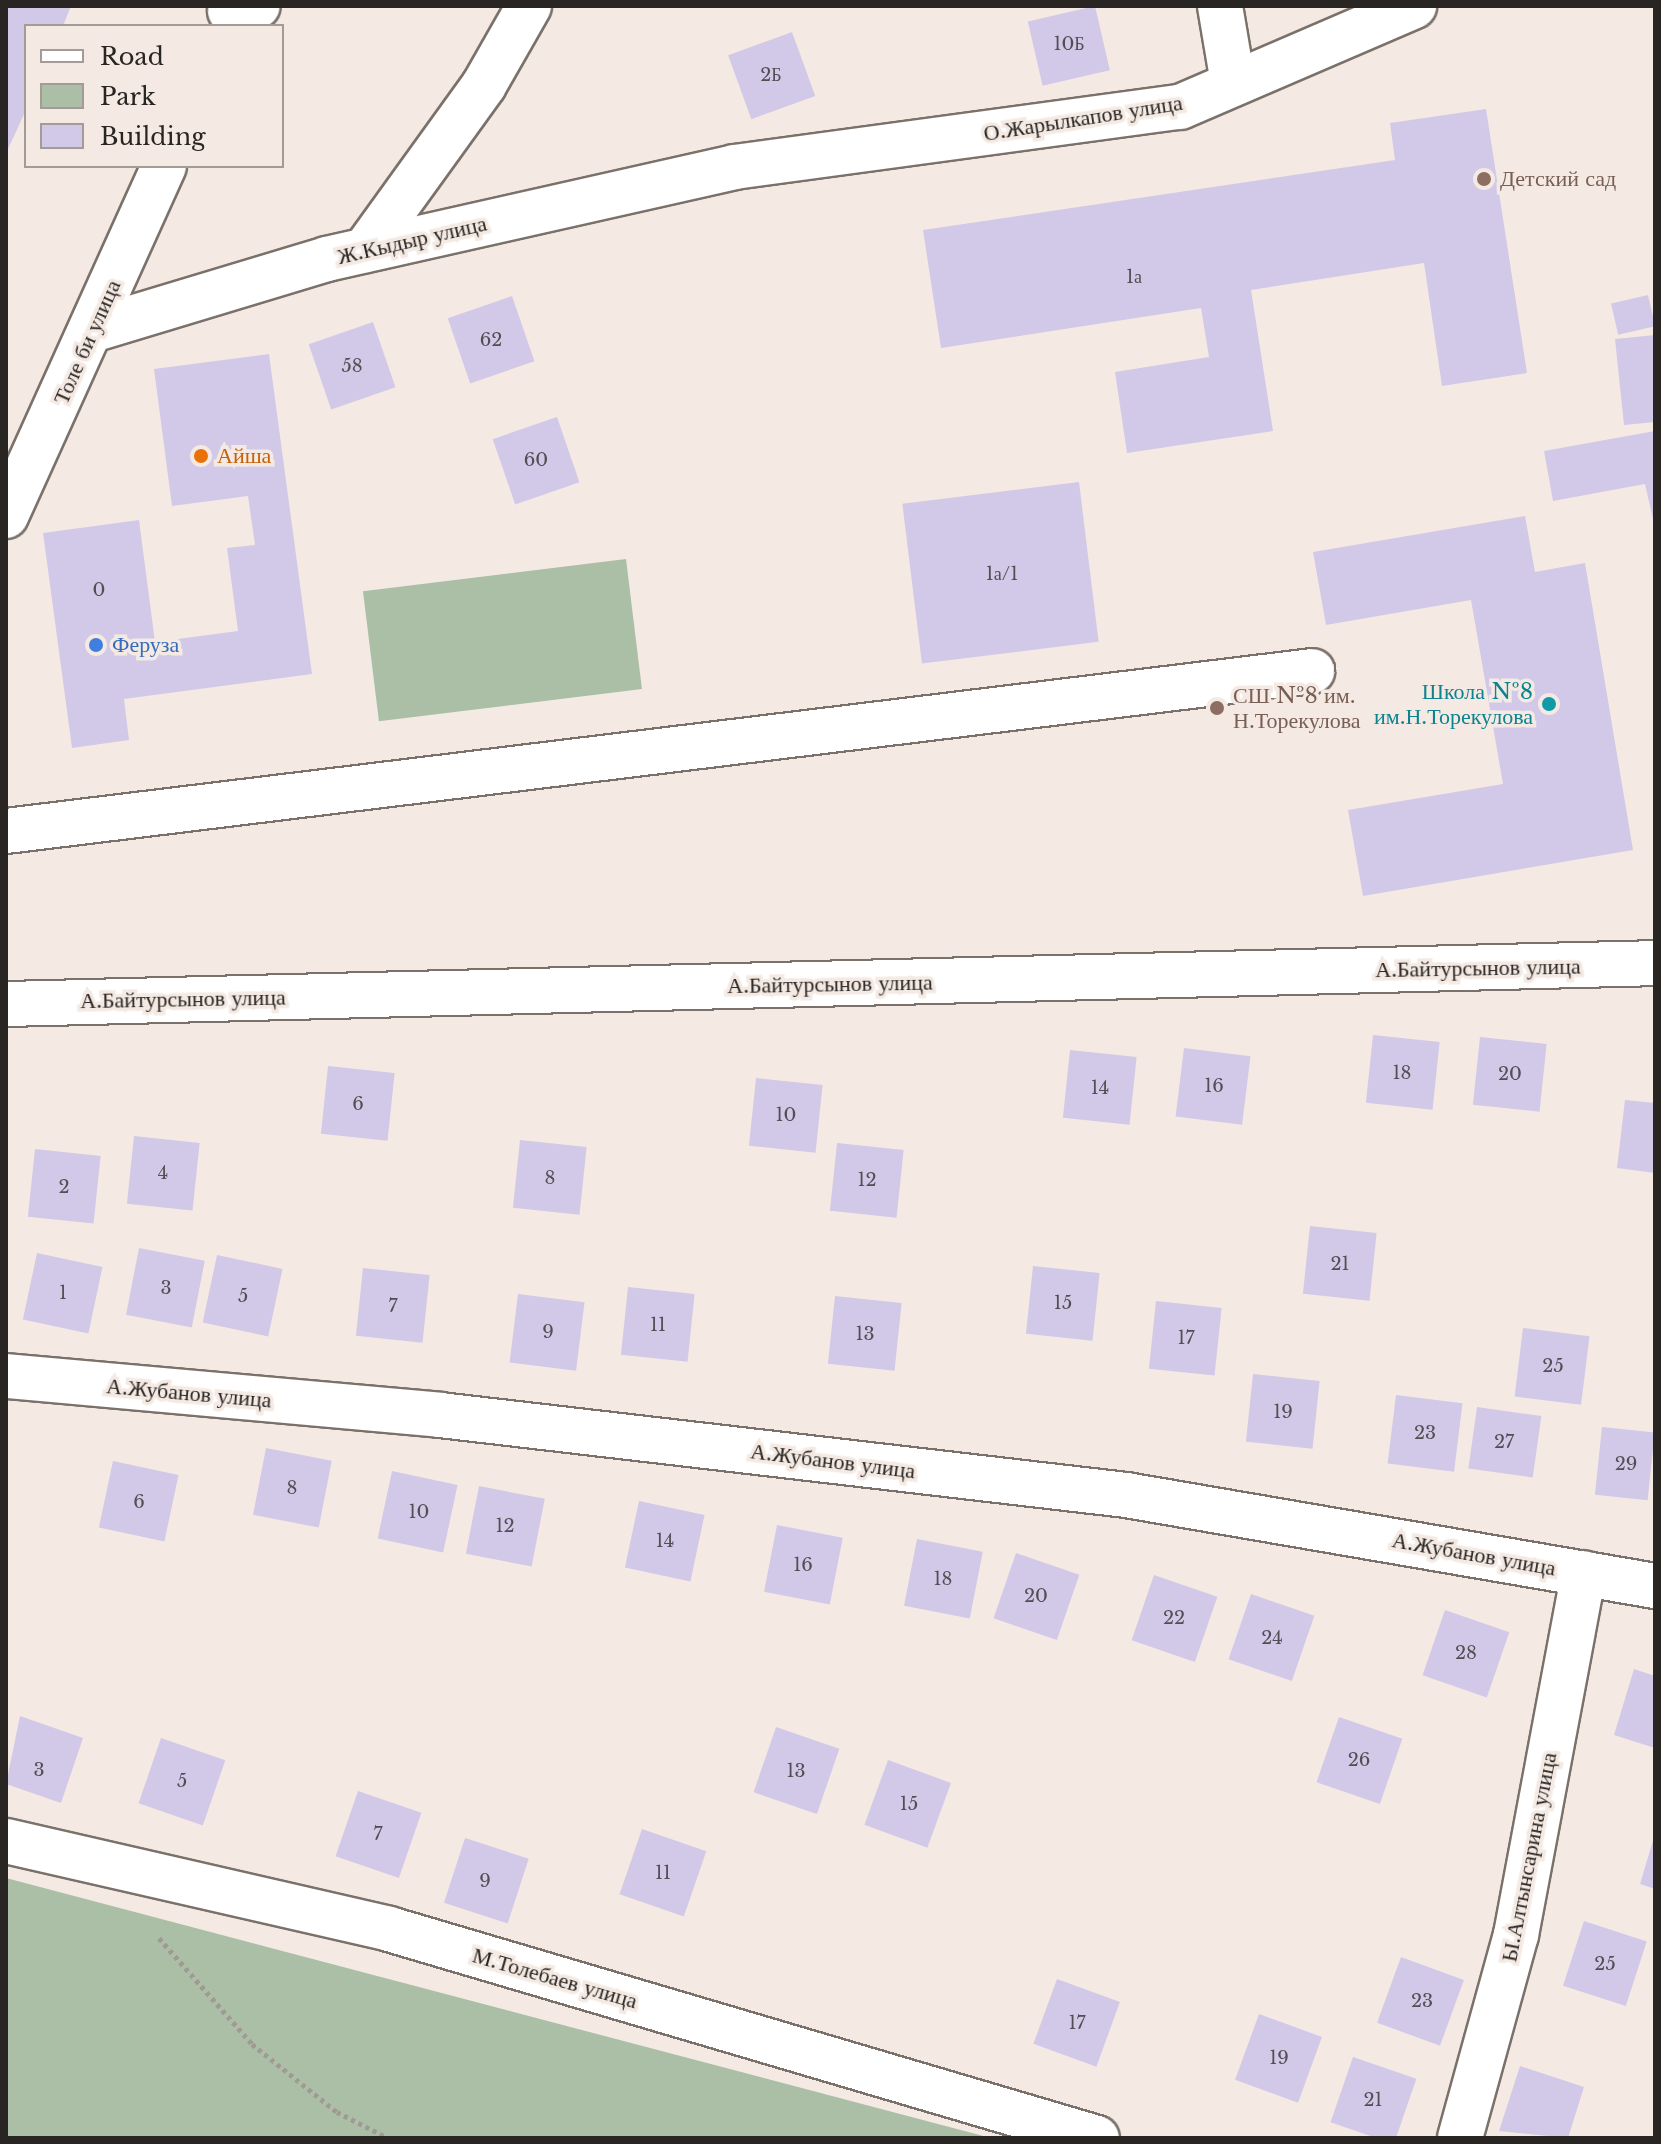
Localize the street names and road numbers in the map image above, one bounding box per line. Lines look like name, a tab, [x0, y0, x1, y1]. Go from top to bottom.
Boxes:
street label: О.Жарылкапов улица	[982, 89, 1184, 147]
street label: Ж.Кыдыр улица	[335, 210, 489, 270]
street label: Толе би улица	[48, 276, 126, 408]
street label: А.Байтурсынов улица	[1375, 953, 1581, 983]
street label: А.Байтурсынов улица	[727, 969, 933, 999]
street label: А.Байтурсынов улица	[80, 984, 286, 1014]
street label: А.Жубанов улица	[105, 1373, 273, 1413]
street label: А.Жубанов улица	[749, 1438, 917, 1484]
street label: А.Жубанов улица	[1390, 1527, 1558, 1581]
street label: Ы.Алтынсарина улица	[1496, 1750, 1562, 1964]
street label: М.Толебаев улица	[469, 1942, 641, 2014]

